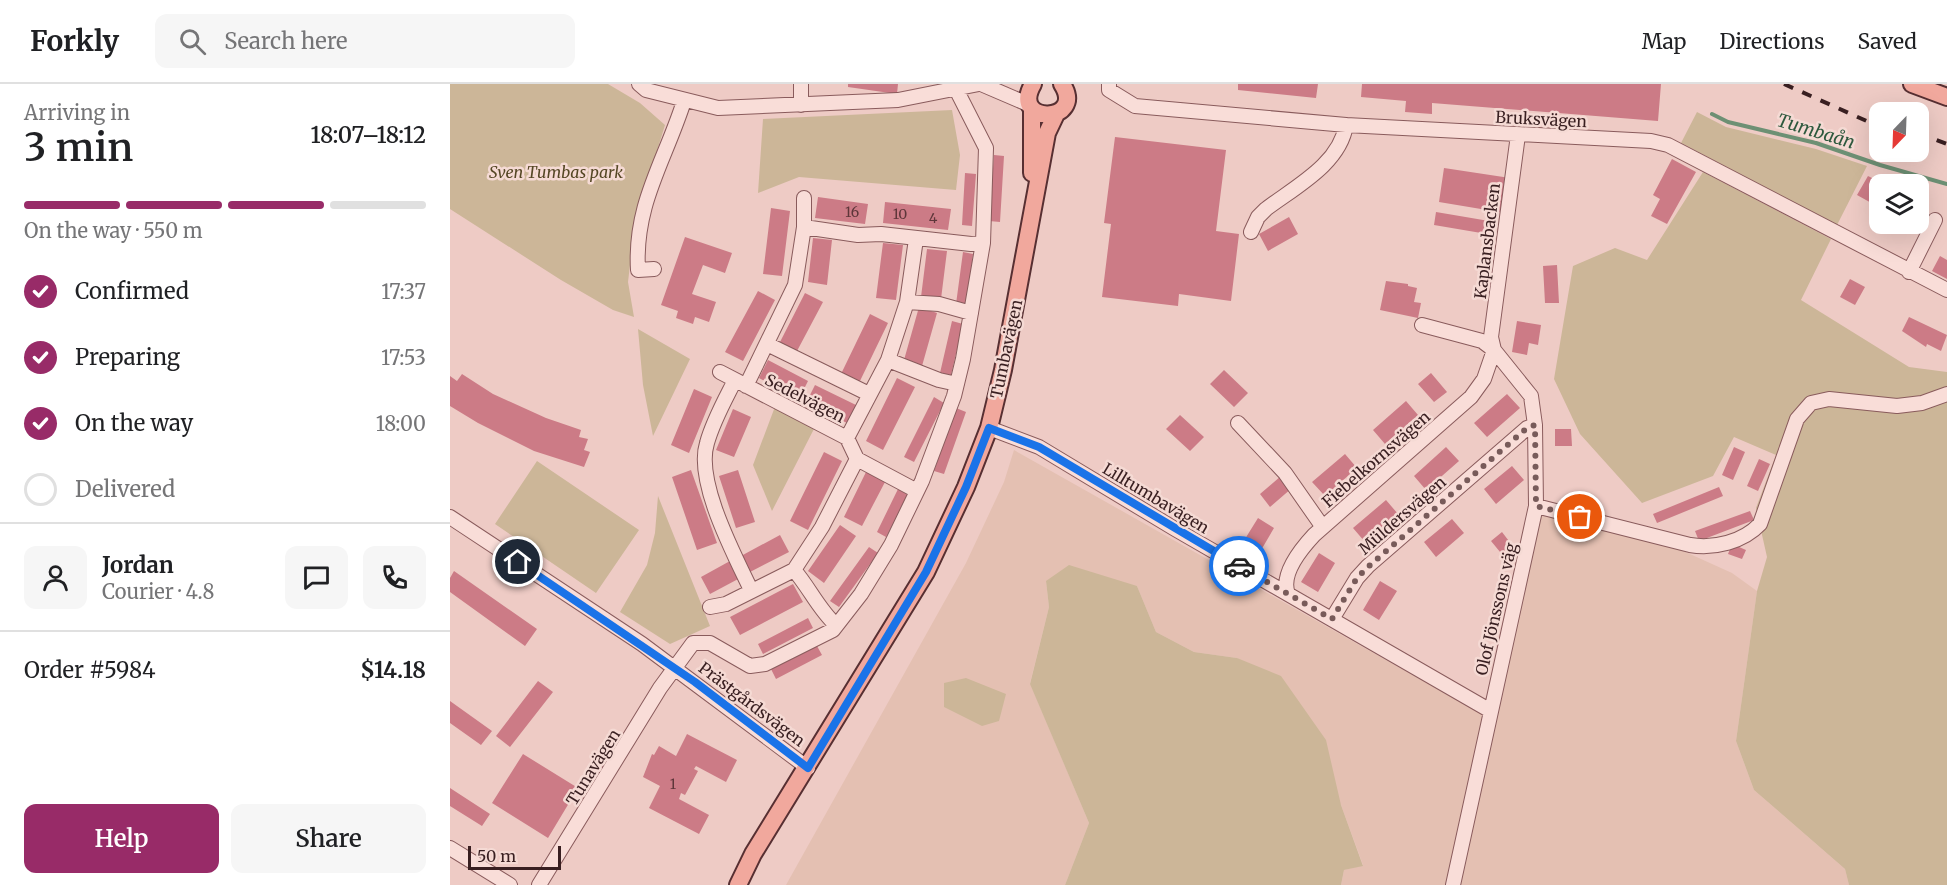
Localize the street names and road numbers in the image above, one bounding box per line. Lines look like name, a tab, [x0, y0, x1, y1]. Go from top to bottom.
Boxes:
street label: Bruksvägen	[1495, 107, 1588, 131]
street label: Kaplansbacken	[1470, 182, 1504, 300]
street label: Tumbavägen	[986, 297, 1026, 400]
street label: Sedelvägen	[762, 369, 849, 427]
street label: Fiebelkornsvägen	[1318, 406, 1435, 511]
street label: Lilltumbavägen	[1099, 458, 1213, 538]
street label: Müldersvägen	[1354, 471, 1450, 558]
street label: Olof Jönssons väg	[1471, 540, 1521, 677]
street label: Prästgårdsvägen	[695, 657, 810, 751]
street label: Tunavägen	[562, 725, 624, 809]

